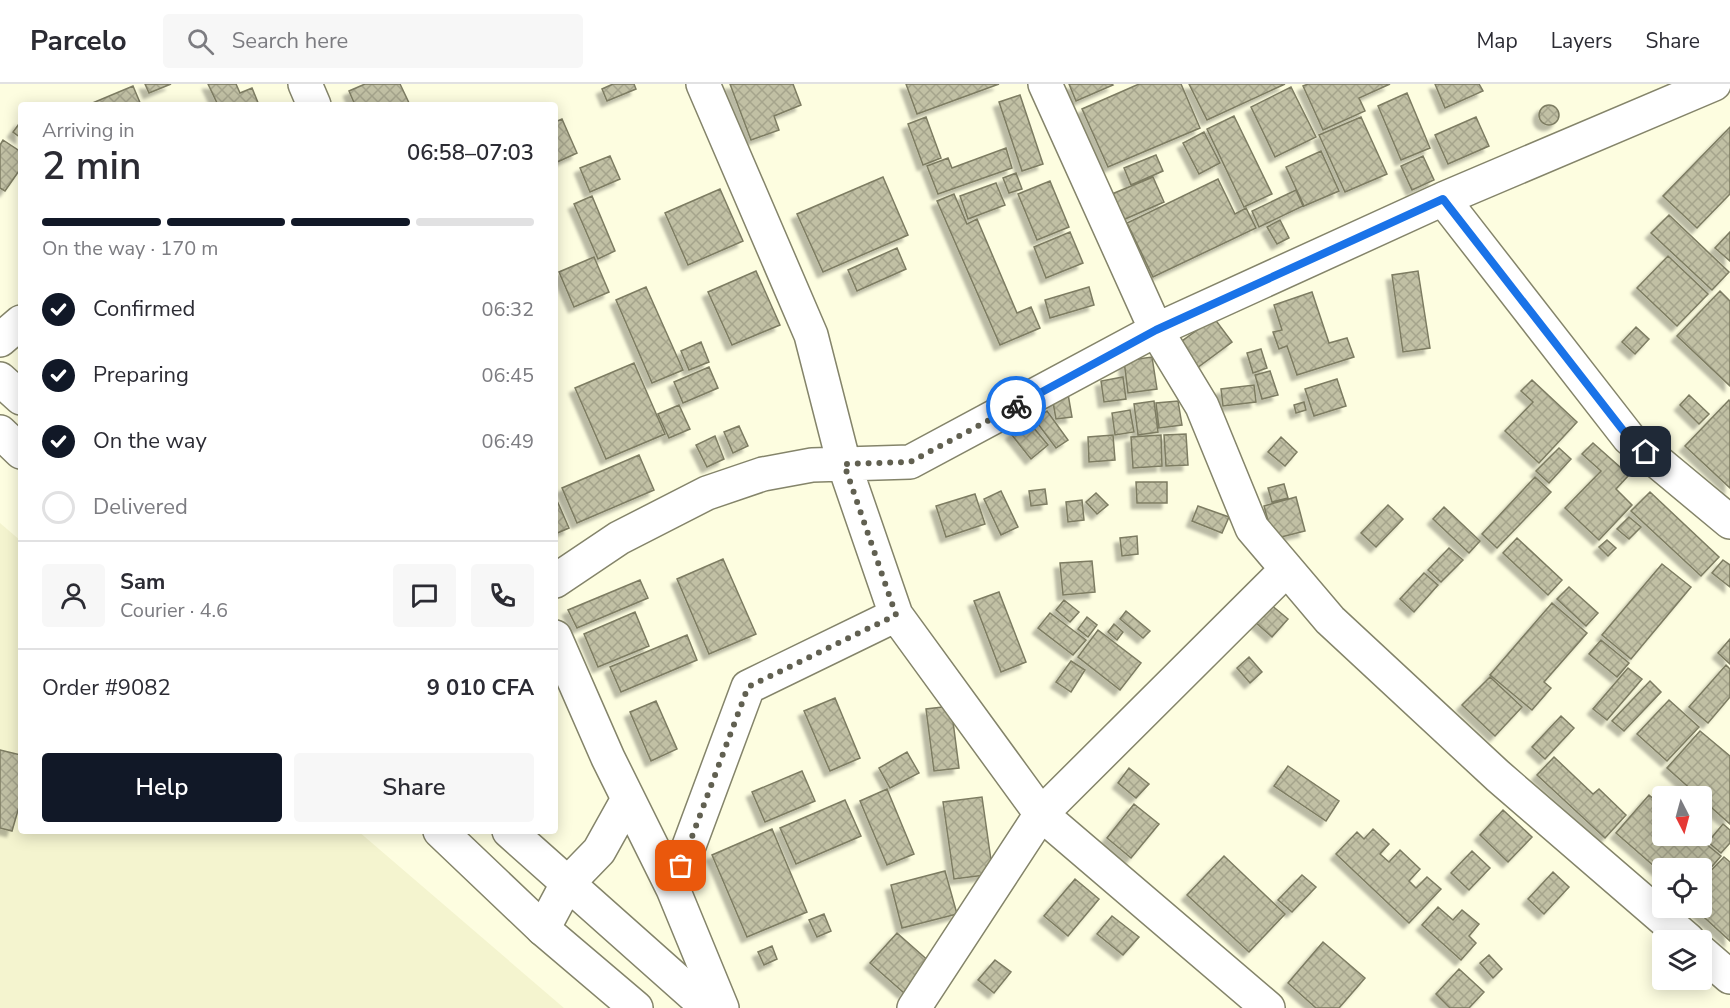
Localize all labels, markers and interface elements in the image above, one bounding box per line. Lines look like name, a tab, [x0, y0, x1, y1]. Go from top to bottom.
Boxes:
search box	[163, 14, 583, 68]
text: Parcelo	[30, 22, 127, 60]
icon: search	[184, 25, 217, 58]
text: Search here	[232, 26, 348, 56]
text: Map	[1476, 27, 1518, 55]
text: Layers	[1551, 27, 1612, 55]
text: Share	[1645, 27, 1700, 55]
text: Arriving in	[42, 117, 135, 144]
text: 06:58–07:03	[407, 138, 534, 168]
text: 2 min	[42, 140, 141, 193]
text: On the way · 170 m	[42, 235, 218, 262]
icon: check	[42, 293, 75, 326]
text: Confirmed	[93, 294, 195, 324]
text: 06:32	[481, 296, 534, 323]
icon: check	[42, 359, 75, 392]
text: Preparing	[93, 360, 189, 390]
text: 06:45	[481, 362, 534, 389]
courier	[986, 376, 1046, 436]
icon: bike	[1000, 390, 1033, 423]
icon: check	[42, 425, 75, 458]
text: On the way	[93, 426, 207, 456]
pin	[1620, 426, 1671, 477]
text: 06:49	[481, 428, 534, 455]
icon: home	[1629, 435, 1662, 468]
text: Delivered	[93, 492, 188, 522]
button: person	[42, 564, 105, 627]
button: chat	[393, 564, 456, 627]
button: phone	[471, 564, 534, 627]
text: Sam	[120, 567, 165, 597]
text: Courier · 4.6	[120, 597, 228, 624]
text: Order #9082	[42, 673, 171, 703]
text: 9 010 CFA	[427, 673, 534, 703]
button: Help	[42, 753, 282, 822]
button: Share	[294, 753, 534, 822]
north arrow	[1652, 786, 1712, 846]
map controls	[1652, 786, 1712, 990]
pin	[655, 840, 706, 891]
icon: bag	[664, 849, 697, 882]
button: locate	[1652, 858, 1712, 918]
button: layers	[1652, 930, 1712, 990]

